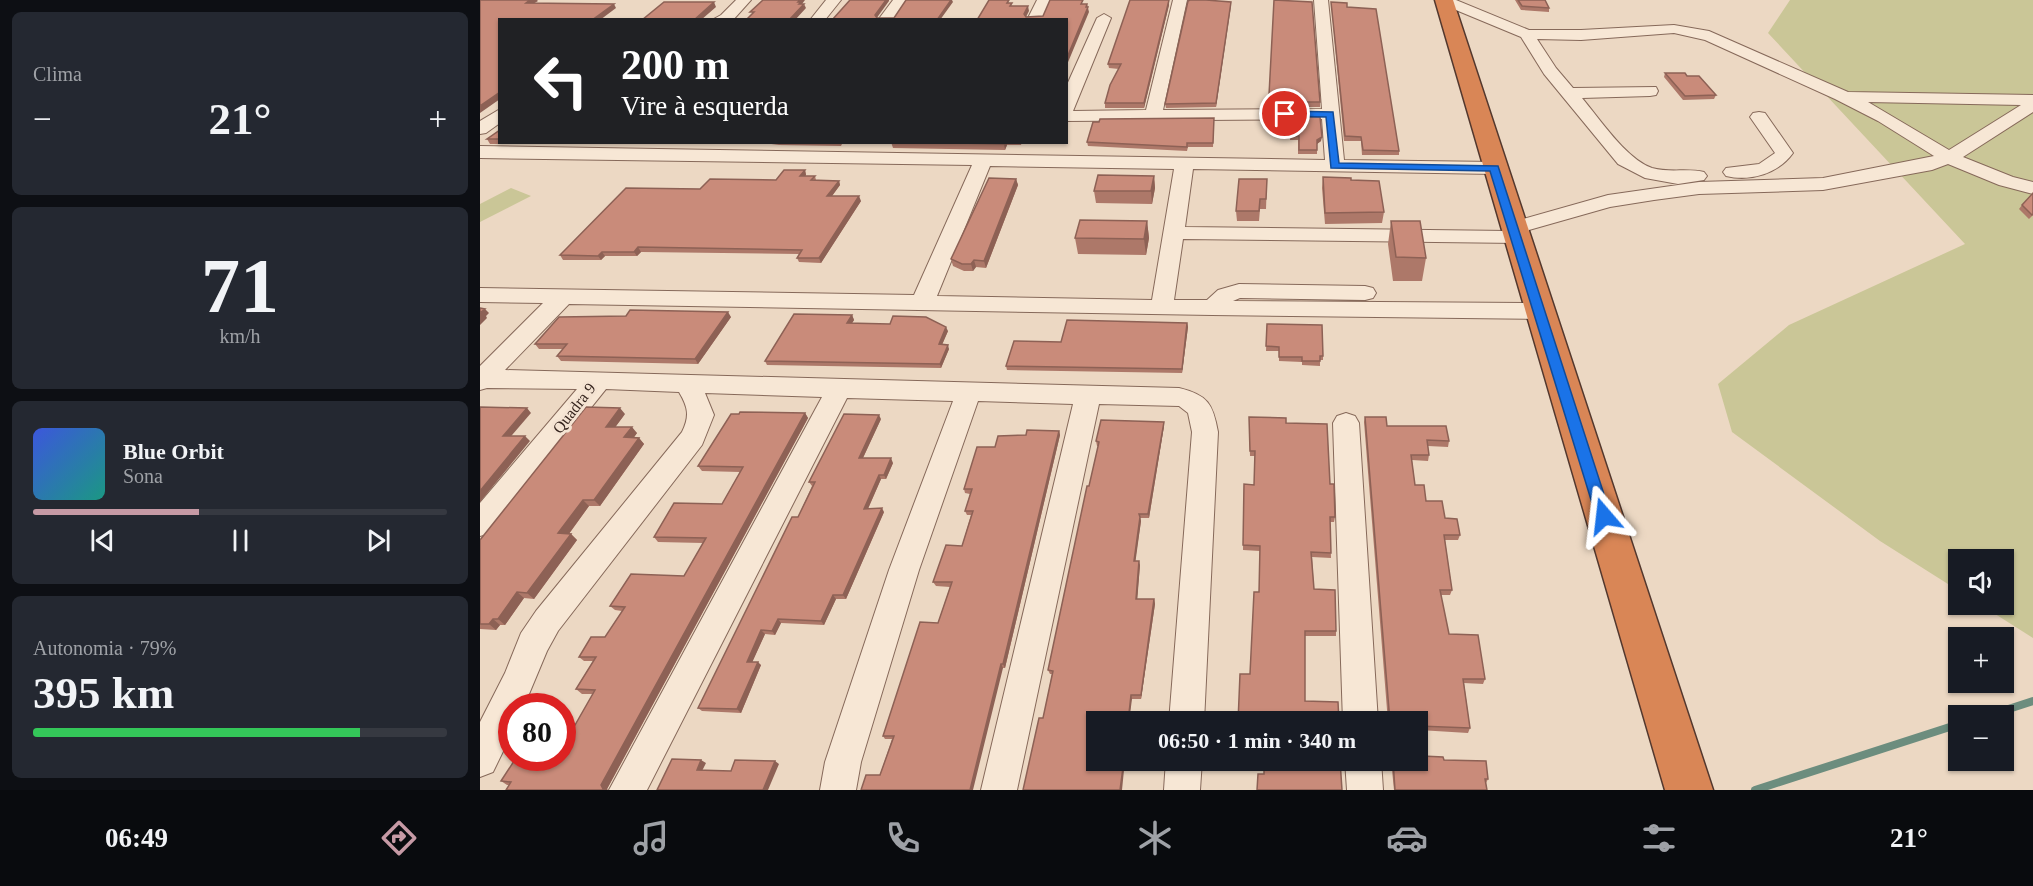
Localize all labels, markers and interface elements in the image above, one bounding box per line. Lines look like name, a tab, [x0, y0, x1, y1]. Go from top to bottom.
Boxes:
icon: left	[522, 42, 600, 120]
text: 200 m	[621, 42, 730, 88]
text: Clima	[33, 63, 82, 85]
pin	[1259, 88, 1310, 139]
text: Vire à esquerda	[621, 91, 789, 121]
text: 21°	[209, 94, 272, 144]
icon: arrive	[1268, 97, 1301, 130]
text: −	[33, 101, 52, 137]
text: +	[428, 101, 447, 137]
text: 71	[201, 242, 279, 329]
text: km/h	[219, 325, 261, 347]
street label: Quadra 9	[549, 379, 599, 437]
text: Blue Orbit	[123, 439, 224, 464]
text: Sona	[123, 465, 163, 487]
position arrow	[1572, 484, 1636, 548]
icon: previous	[86, 524, 119, 557]
icon: pause	[224, 524, 257, 557]
icon: next	[362, 524, 395, 557]
map controls	[1948, 549, 2014, 771]
button: sound	[1948, 549, 2014, 615]
button: +	[1948, 627, 2014, 693]
text: Autonomia · 79%	[33, 637, 176, 659]
text: 395 km	[33, 668, 174, 718]
speed limit sign: 80	[498, 693, 576, 771]
button: −	[1948, 705, 2014, 771]
text: 06:50 · 1 min · 340 m	[1158, 728, 1356, 753]
icon: directions	[378, 817, 420, 859]
icon: music	[630, 817, 672, 859]
icon: phone	[882, 817, 924, 859]
icon: climate	[1134, 817, 1176, 859]
icon: car	[1386, 817, 1428, 859]
icon: filters	[1638, 817, 1680, 859]
text: 06:49	[105, 823, 168, 853]
text: 21°	[1890, 823, 1928, 853]

